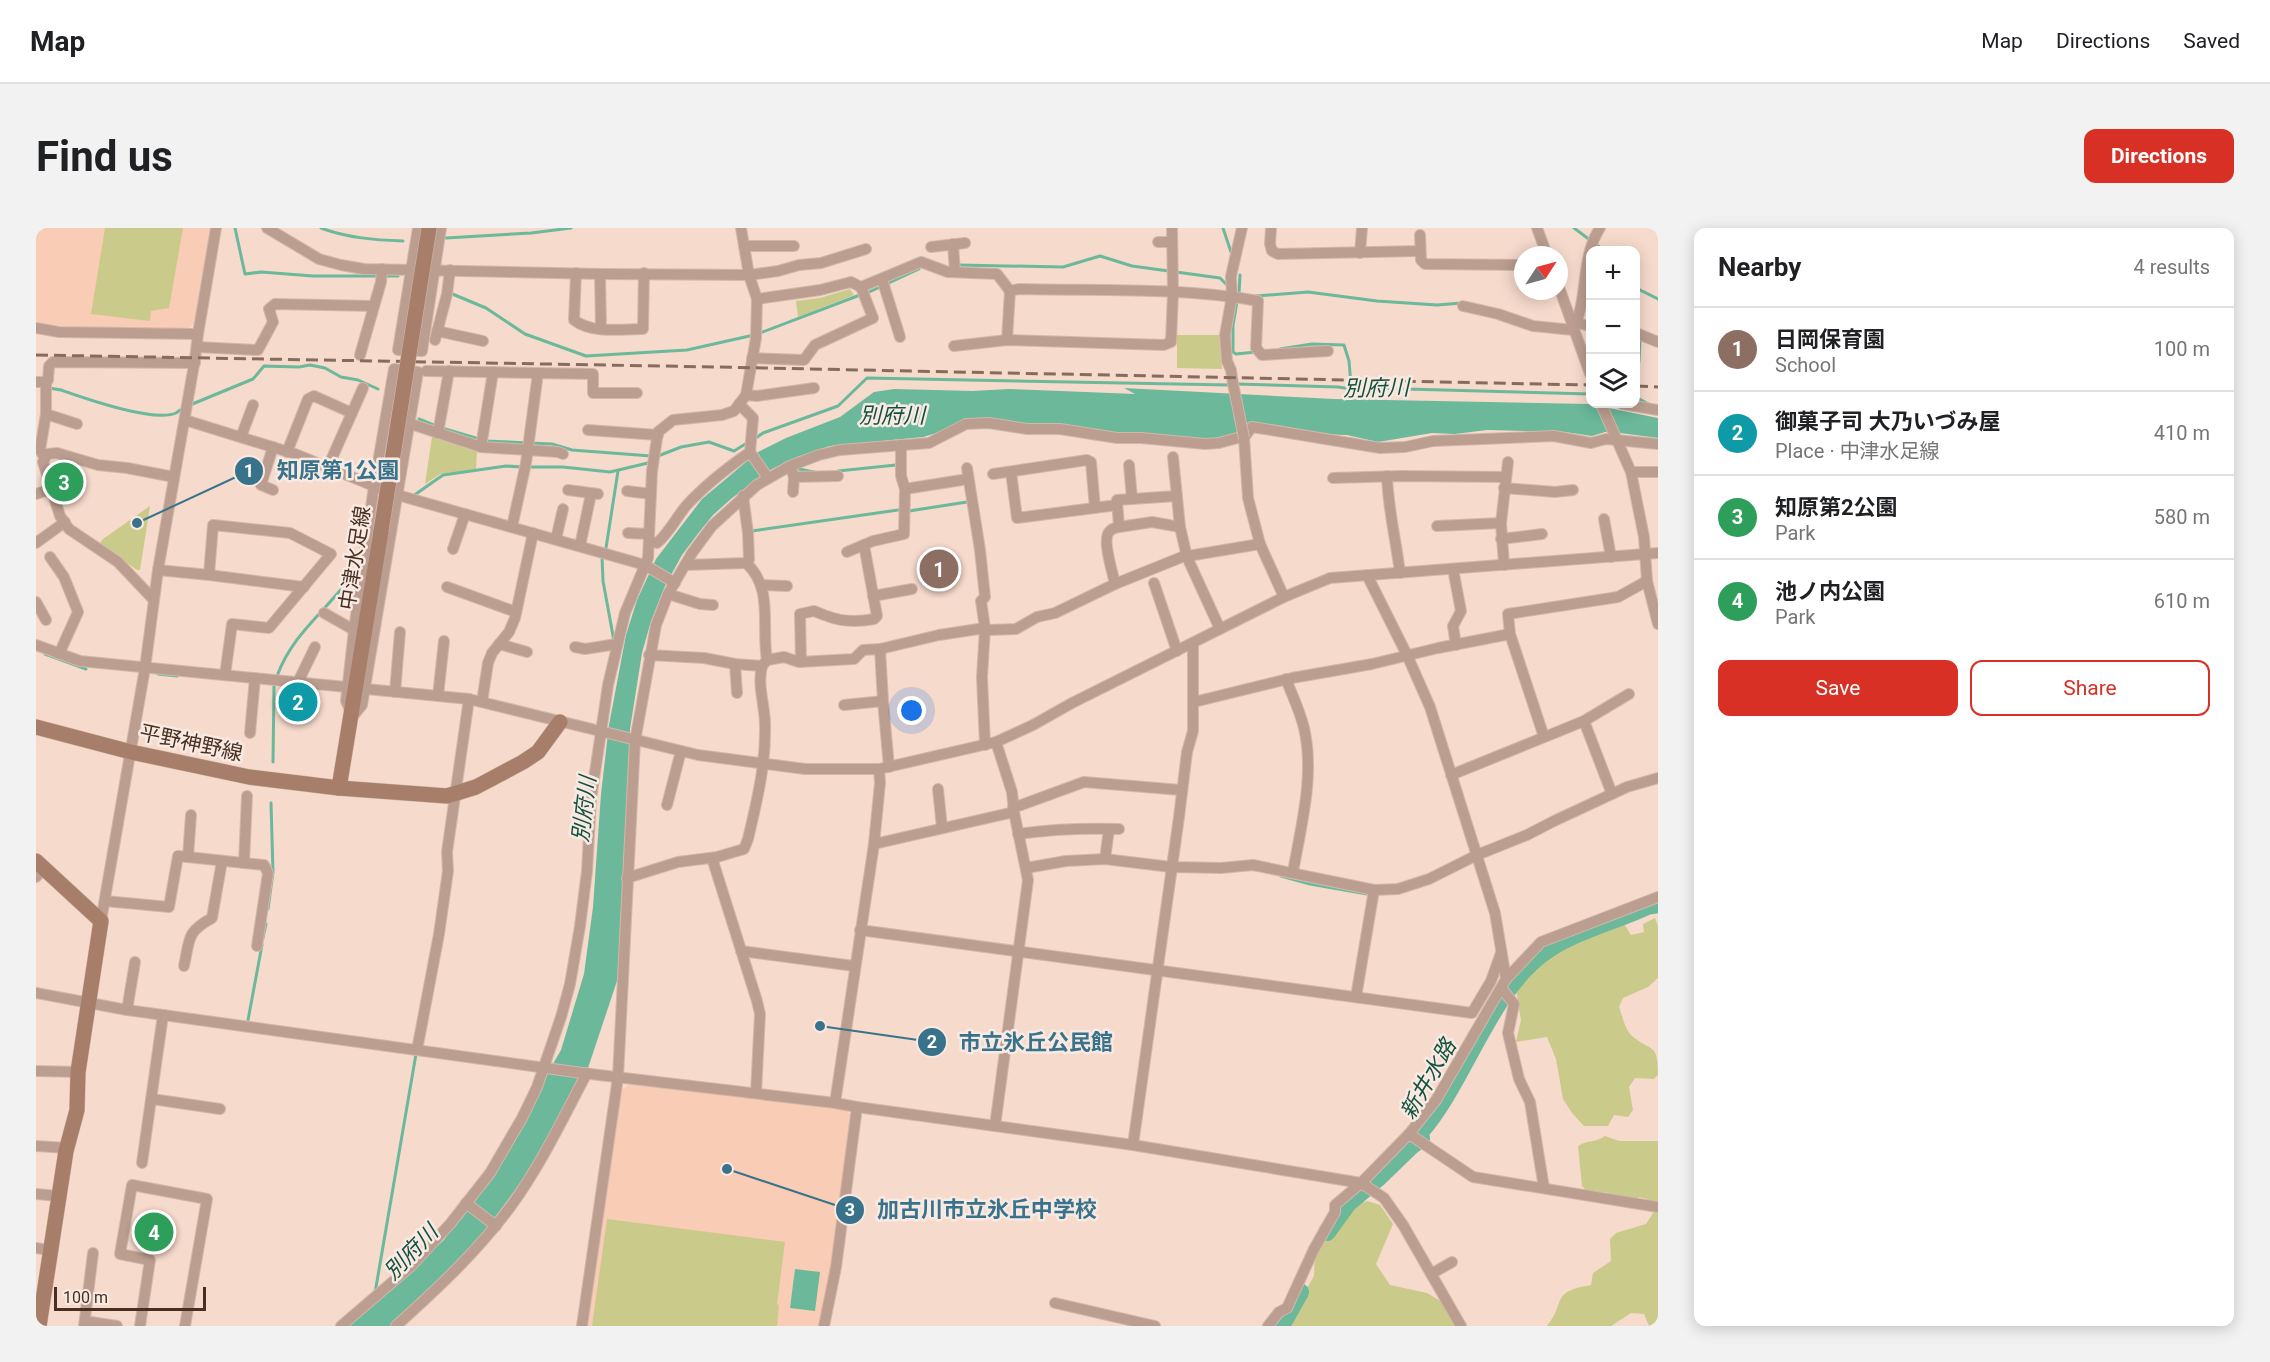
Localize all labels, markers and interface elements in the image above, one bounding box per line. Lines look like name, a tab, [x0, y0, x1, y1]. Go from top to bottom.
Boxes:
text: Map	[30, 25, 85, 58]
text: Map	[1981, 29, 2023, 53]
text: Directions	[2056, 29, 2150, 53]
text: Saved	[2183, 29, 2240, 53]
button: Directions	[2084, 129, 2234, 183]
text: Find us	[36, 132, 173, 181]
north arrow	[1514, 246, 1568, 300]
map controls	[1586, 246, 1640, 408]
button: +	[1586, 246, 1640, 300]
text: Nearby	[1718, 252, 1801, 282]
text: 4 results	[2134, 255, 2210, 279]
button: −	[1586, 300, 1640, 354]
text: 日岡保育園	[1775, 327, 1885, 352]
text: 1	[1732, 337, 1743, 361]
text: 100 m	[2154, 337, 2210, 361]
text: School	[1775, 353, 1836, 377]
button: layers	[1586, 354, 1640, 408]
water label: 別府川	[1343, 375, 1411, 401]
water label: 別府川	[859, 403, 927, 428]
text: 御菓子司 大乃いづみ屋	[1775, 409, 2000, 434]
text: 2	[1732, 421, 1743, 445]
text: 410 m	[2154, 421, 2210, 445]
text: Place · 中津水足線	[1775, 439, 1940, 463]
callout: 知原第1公園	[234, 451, 411, 491]
text: 知原第1公園	[277, 458, 399, 483]
pin: 3	[45, 460, 84, 504]
text: 1	[244, 460, 254, 481]
text: 知原第2公園	[1775, 495, 1898, 520]
street label: 中津水足線	[335, 504, 375, 612]
text: 3	[1732, 505, 1743, 529]
text: 580 m	[2154, 505, 2210, 529]
text: Park	[1775, 521, 1815, 545]
pin: 1	[920, 546, 958, 592]
text: 池ノ内公園	[1775, 579, 1885, 604]
text: 4	[1732, 589, 1743, 613]
text: 610 m	[2154, 589, 2210, 613]
text: Park	[1775, 605, 1815, 629]
button: Save	[1718, 660, 1958, 716]
button: Share	[1970, 660, 2210, 716]
pin: 2	[278, 680, 318, 724]
your location	[897, 696, 926, 725]
street label: 平野神野線	[137, 720, 245, 766]
water label: 別府川	[568, 773, 601, 843]
callout: 市立氷丘公民館	[917, 1022, 1125, 1062]
text: 市立氷丘公民館	[959, 1030, 1113, 1055]
text: 2	[927, 1031, 937, 1052]
water label: 新井水路	[1395, 1033, 1462, 1123]
callout: 加古川市立氷丘中学校	[835, 1190, 1109, 1230]
text: 加古川市立氷丘中学校	[877, 1197, 1097, 1222]
text: 3	[845, 1199, 855, 1220]
pin: 4	[134, 1210, 174, 1254]
water label: 別府川	[379, 1218, 444, 1284]
scale bar	[54, 1284, 206, 1312]
text: 100 m	[63, 1288, 108, 1307]

